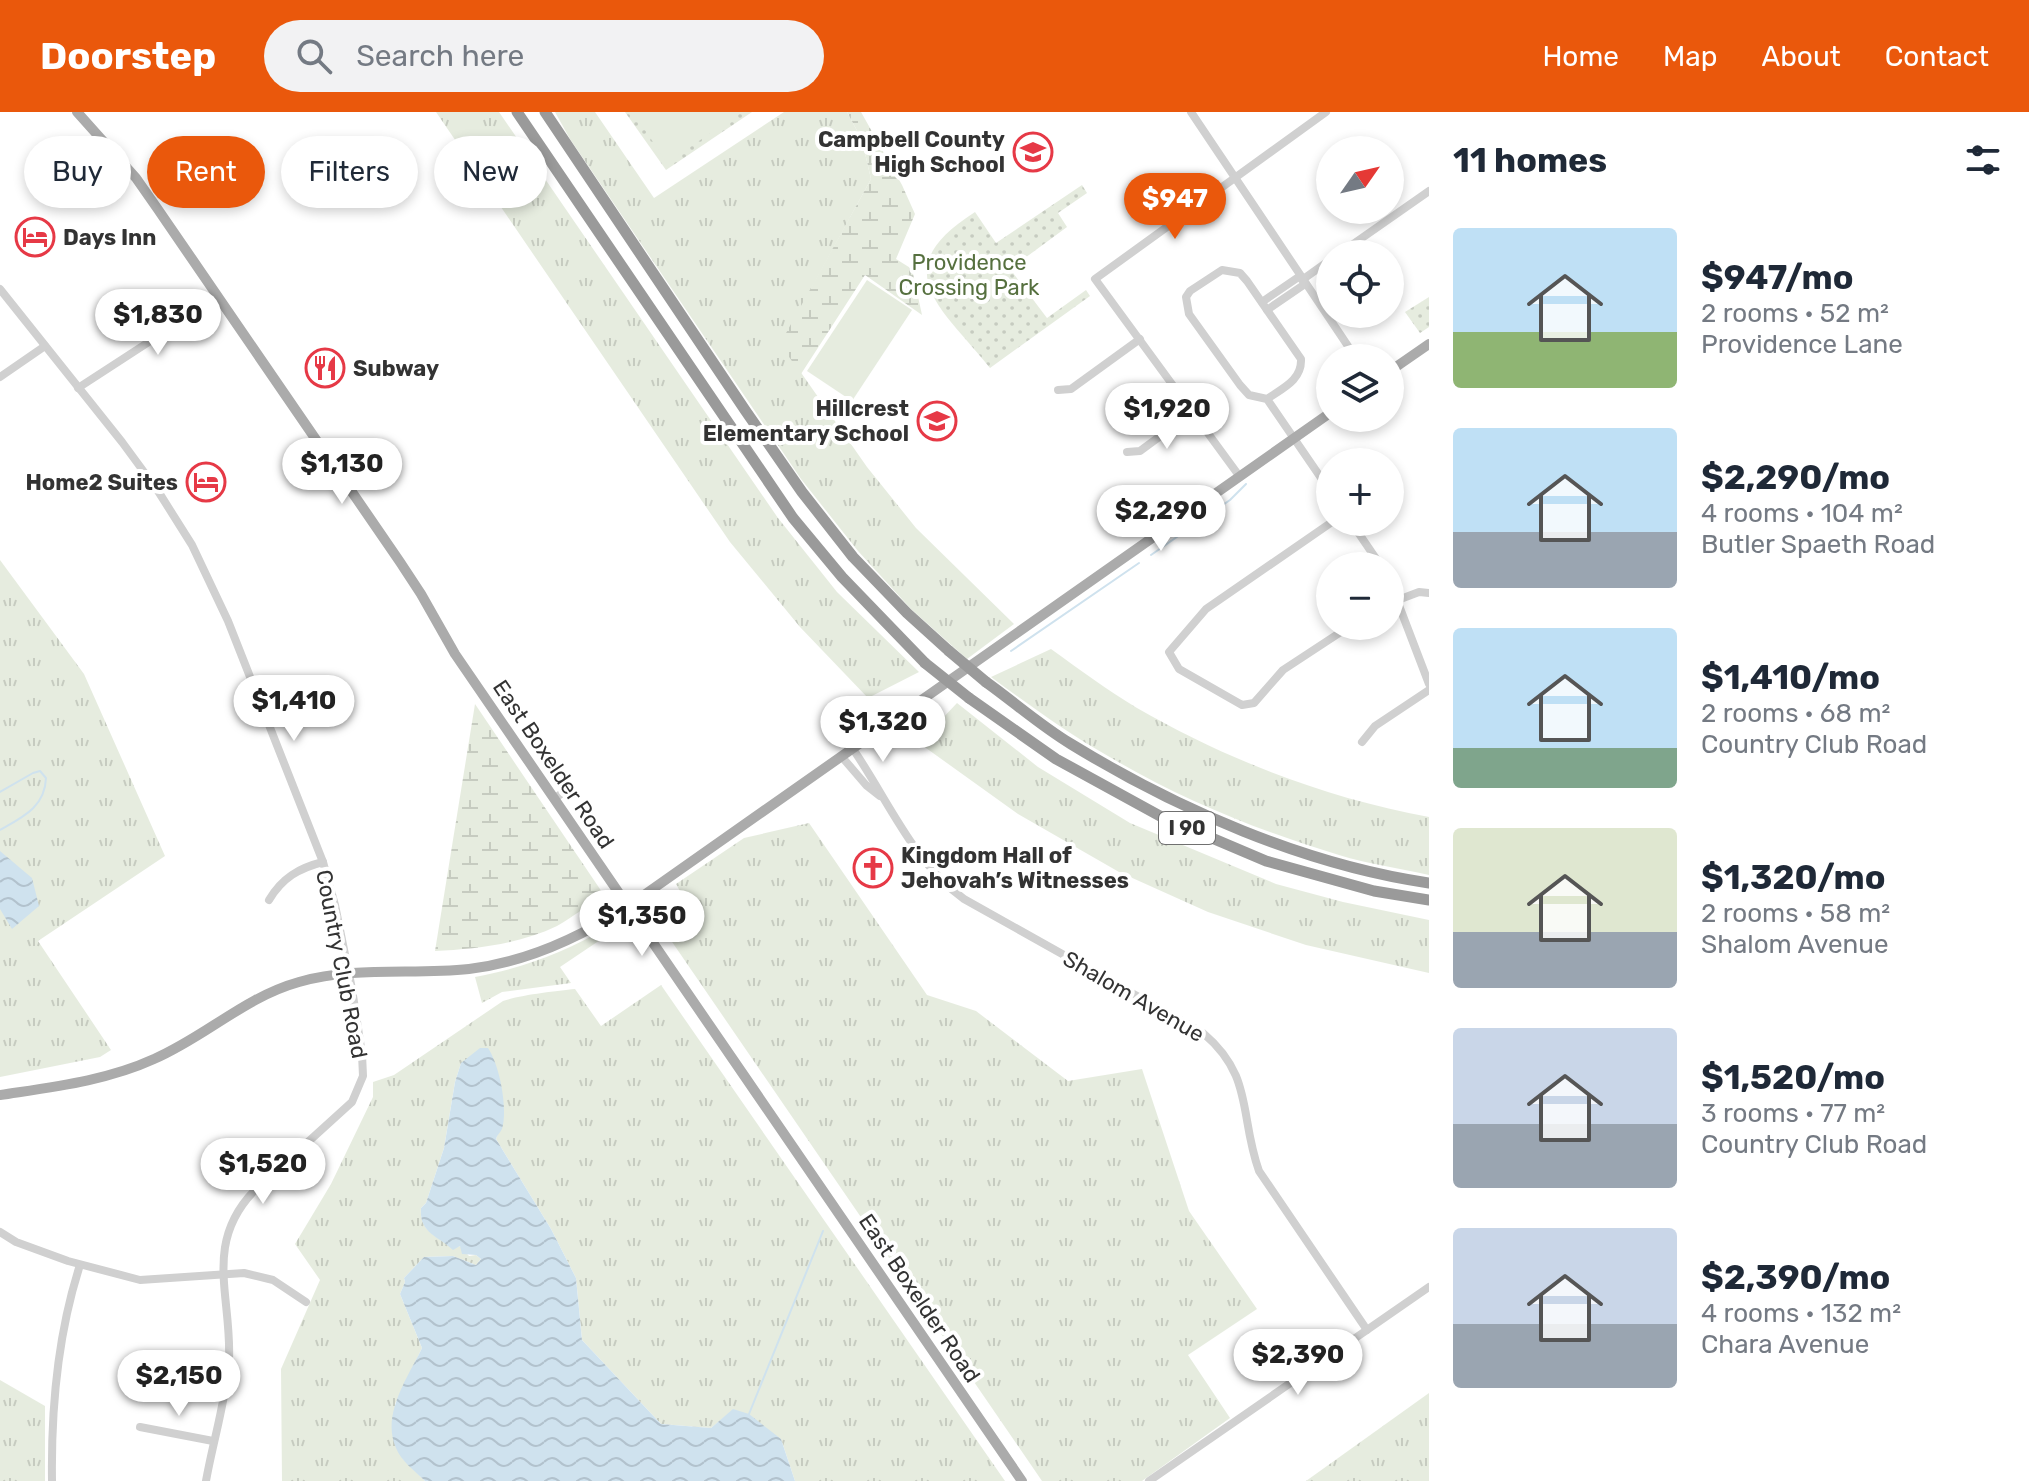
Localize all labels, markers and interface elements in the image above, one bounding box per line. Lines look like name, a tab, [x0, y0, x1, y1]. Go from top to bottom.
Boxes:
search box	[264, 20, 824, 92]
text: Doorstep	[40, 33, 216, 79]
icon: search	[292, 34, 336, 78]
text: Search here	[356, 38, 524, 74]
text: Home	[1542, 40, 1619, 73]
text: Map	[1663, 40, 1717, 73]
text: About	[1761, 40, 1841, 73]
text: Contact	[1885, 40, 1989, 73]
place label: Campbell County High School	[818, 126, 1005, 178]
school or university icon: Campbell County High School	[1012, 131, 1054, 173]
chip: Buy	[24, 136, 131, 208]
chip: Rent	[147, 136, 265, 208]
chip: Filters	[281, 136, 418, 208]
chip: New	[434, 136, 547, 208]
north arrow	[1316, 136, 1404, 224]
map controls	[1316, 136, 1404, 640]
icon: filters	[1961, 138, 2005, 182]
text: 11 homes	[1453, 140, 1607, 181]
pin: $947	[1128, 173, 1222, 241]
text: $947	[1142, 183, 1208, 214]
hotel icon: Days Inn	[14, 216, 56, 258]
place label: Days Inn	[63, 224, 156, 251]
button: locate	[1316, 240, 1404, 328]
park label: Providence Crossing Park	[899, 249, 1040, 301]
text: $947/mo	[1701, 257, 1853, 298]
icon: home	[1517, 260, 1613, 356]
pin: $1,830	[93, 289, 223, 357]
text: 2 rooms · 52 m²	[1701, 298, 1889, 329]
text: $1,830	[113, 299, 203, 330]
text: Providence Lane	[1701, 329, 1903, 360]
button: layers	[1316, 344, 1404, 432]
restaurant icon: Subway	[304, 347, 346, 389]
place label: Subway	[353, 355, 439, 382]
pin: $1,920	[1102, 383, 1232, 451]
text: $1,920	[1123, 393, 1211, 424]
place label: Hillcrest Elementary School	[703, 395, 909, 447]
school or university icon: Hillcrest Elementary School	[916, 400, 958, 442]
pin: $1,130	[277, 438, 407, 506]
text: $1,130	[300, 448, 384, 479]
button: +	[1316, 448, 1404, 536]
text: $2,290/mo	[1701, 457, 1890, 498]
icon: home	[1517, 460, 1613, 556]
hotel icon: Home2 Suites	[185, 461, 227, 503]
place label: Home2 Suites	[25, 469, 178, 496]
pin: $2,290	[1096, 485, 1226, 553]
text: $2,290	[1115, 495, 1207, 526]
text: 4 rooms · 104 m²	[1701, 498, 1903, 529]
text: Butler Spaeth Road	[1701, 529, 1935, 560]
button: −	[1316, 552, 1404, 640]
text: $1,410/mo	[1701, 657, 1880, 698]
icon: home	[1517, 660, 1613, 756]
pin: $1,410	[229, 675, 359, 743]
street label: East Boxelder Road	[487, 675, 620, 854]
text: $1,410	[251, 685, 337, 716]
pin: $1,320	[818, 696, 948, 764]
text: 2 rooms · 68 m²	[1701, 698, 1890, 729]
text: $1,320	[838, 706, 928, 737]
text: Country Club Road	[1701, 729, 1927, 760]
road number: I 90	[1159, 812, 1215, 844]
place label: Kingdom Hall of Jehovah’s Witnesses	[901, 842, 1129, 894]
church icon: Kingdom Hall of Jehovah’s Witnesses	[852, 847, 894, 889]
text: $1,320/mo	[1701, 857, 1885, 898]
icon: home	[1517, 860, 1613, 956]
street label: Country Club Road	[310, 868, 373, 1061]
pin: $1,350	[577, 890, 707, 958]
text: 2 rooms · 58 m²	[1701, 898, 1890, 929]
text: $1,350	[597, 900, 687, 931]
text: Shalom Avenue	[1701, 929, 1888, 960]
street label: Shalom Avenue	[1058, 945, 1209, 1048]
text: $1,520/mo	[1701, 1057, 1885, 1098]
icon: home	[1517, 1060, 1613, 1156]
text: 3 rooms · 77 m²	[1701, 1098, 1885, 1129]
text: Country Club Road	[1701, 1129, 1927, 1160]
pin: $1,520	[198, 1138, 328, 1206]
text: $1,520	[219, 1148, 307, 1179]
street label: East Boxelder Road	[853, 1209, 986, 1388]
text: $2,390/mo	[1701, 1257, 1890, 1298]
icon: home	[1517, 1260, 1613, 1356]
text: 4 rooms · 132 m²	[1701, 1298, 1901, 1329]
pin: $2,390	[1233, 1329, 1363, 1397]
text: Chara Avenue	[1701, 1329, 1869, 1360]
text: $2,390	[1252, 1339, 1344, 1370]
pin: $2,150	[114, 1350, 244, 1418]
text: $2,150	[135, 1360, 223, 1391]

